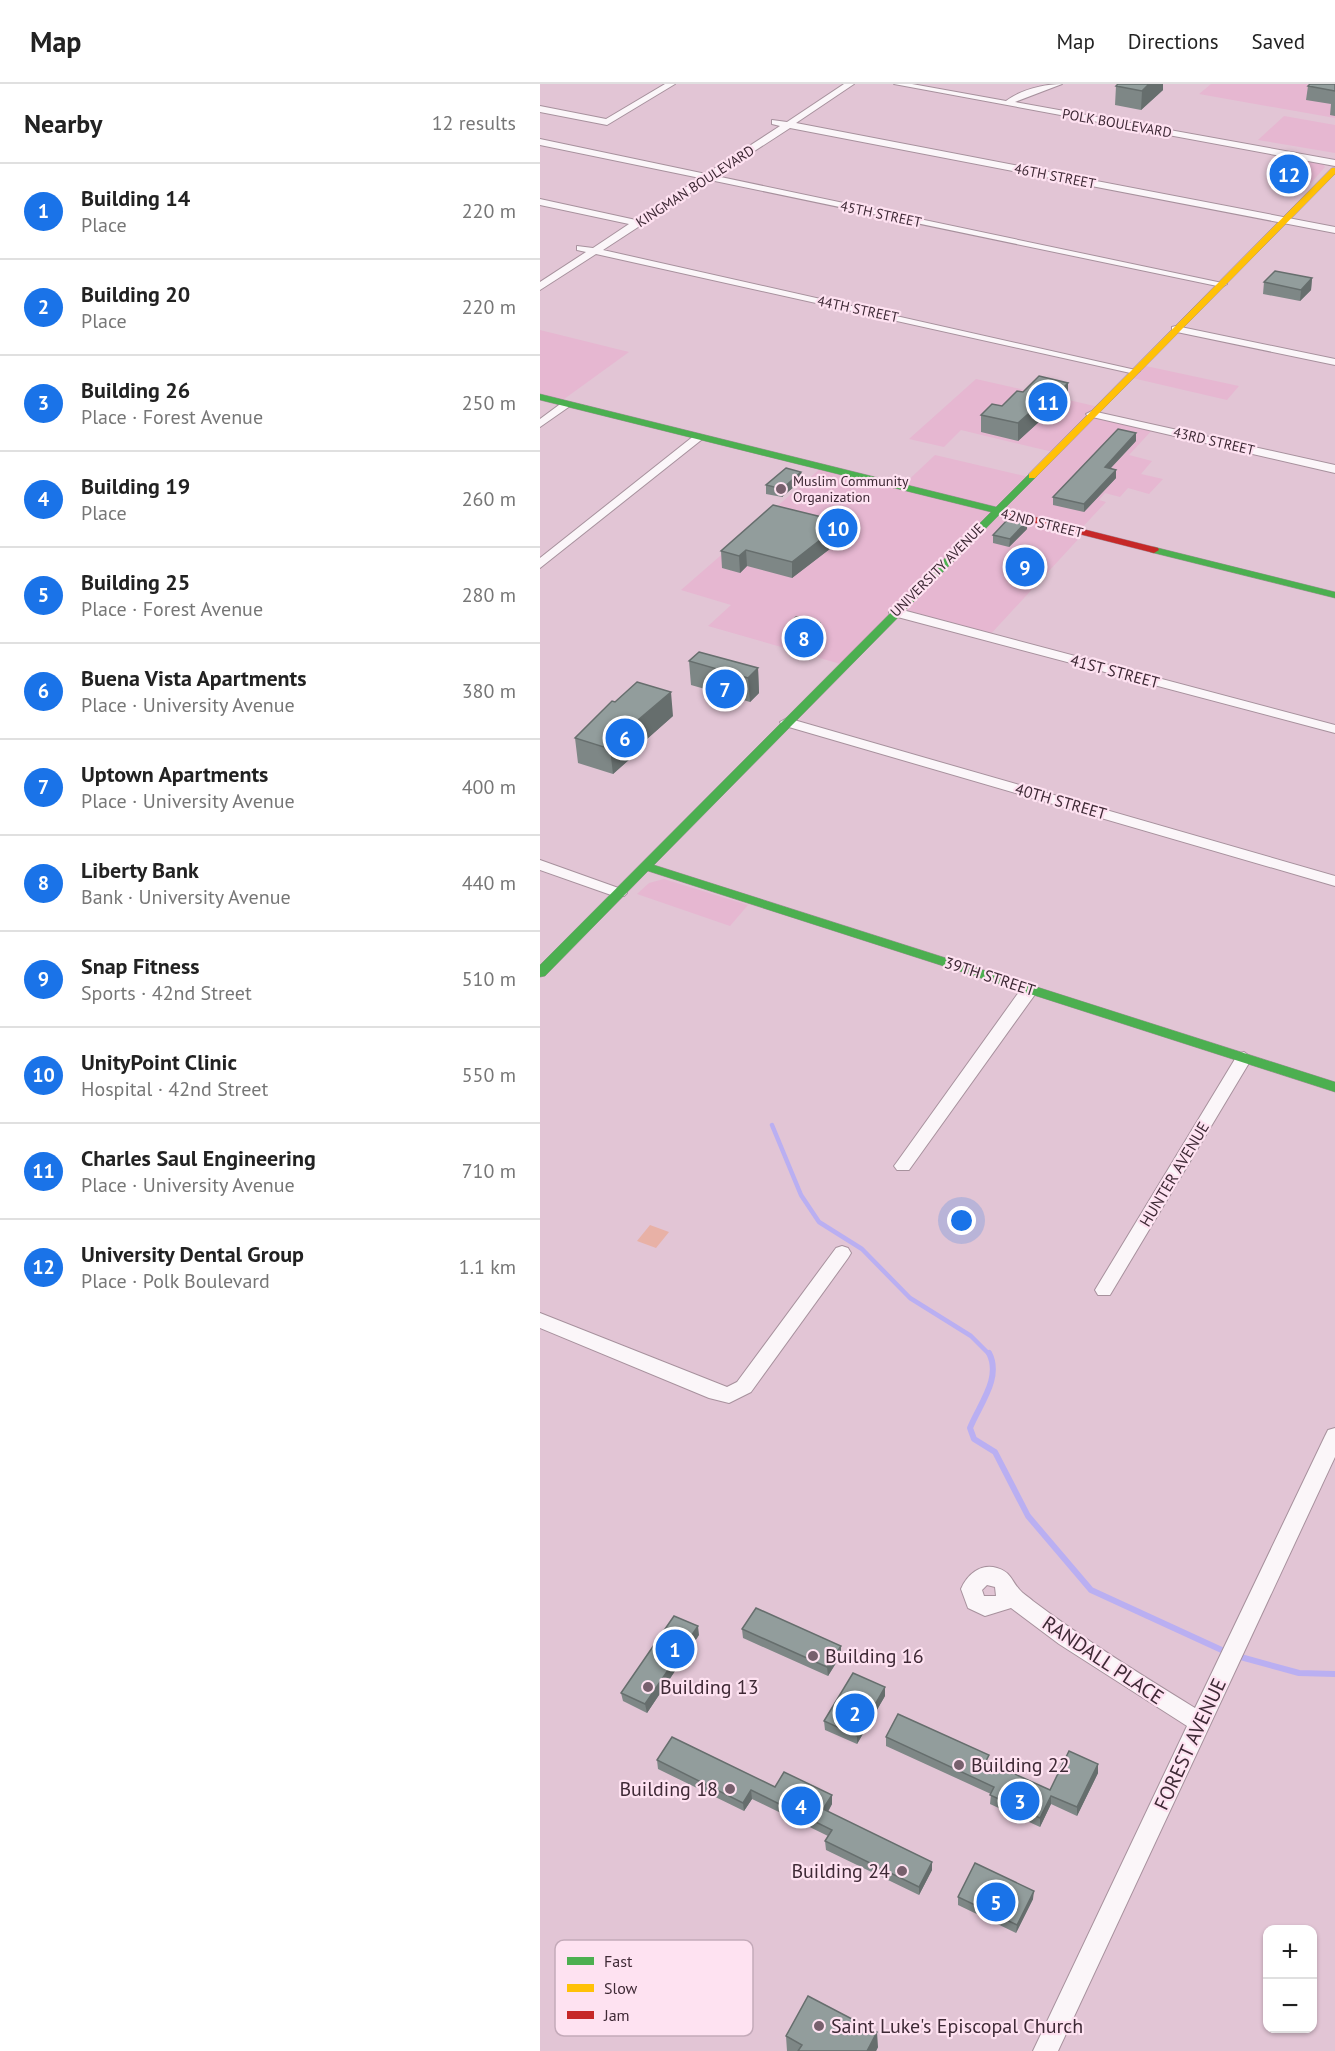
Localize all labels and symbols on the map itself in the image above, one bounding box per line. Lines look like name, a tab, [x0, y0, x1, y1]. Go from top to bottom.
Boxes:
street label: POLK BOULEVARD	[1061, 105, 1173, 141]
street label: KINGMAN BOULEVARD	[632, 141, 758, 231]
pin: 12	[1270, 152, 1308, 196]
street label: 46TH STREET	[1013, 159, 1097, 193]
street label: 45TH STREET	[839, 197, 923, 231]
street label: 44TH STREET	[816, 292, 900, 326]
pin: 11	[1028, 380, 1068, 424]
street label: 43RD STREET	[1172, 423, 1257, 459]
place label: Muslim Community Organization	[793, 472, 909, 506]
marker: Muslim Community Organization	[774, 482, 788, 496]
street label: 42ND STREET	[999, 504, 1085, 542]
pin: 10	[818, 506, 858, 550]
street label: UNIVERSITY AVENUE	[886, 519, 988, 621]
pin: 9	[1006, 544, 1044, 590]
pin: 8	[784, 616, 824, 660]
street label: 41ST STREET	[1068, 650, 1162, 693]
pin: 7	[706, 666, 744, 712]
pin: 6	[606, 716, 644, 760]
street label: 40TH STREET	[1013, 778, 1109, 824]
street label: 39TH STREET	[942, 952, 1038, 1000]
street label: HUNTER AVENUE	[1135, 1118, 1213, 1230]
your location	[947, 1206, 976, 1235]
street label: RANDALL PLACE	[1037, 1610, 1169, 1710]
pin: 1	[656, 1626, 694, 1672]
place label: Building 16	[825, 1643, 924, 1669]
marker: Building 16	[806, 1649, 820, 1663]
place label: Building 13	[660, 1674, 759, 1700]
street label: FOREST AVENUE	[1148, 1674, 1232, 1814]
marker: Building 13	[641, 1680, 655, 1694]
pin: 2	[836, 1690, 874, 1736]
place label: Building 22	[971, 1752, 1070, 1778]
marker: Building 22	[952, 1758, 966, 1772]
place label: Building 18	[619, 1776, 718, 1802]
pin: 3	[1000, 1778, 1040, 1824]
marker: Building 18	[723, 1782, 737, 1796]
pin: 4	[782, 1784, 820, 1828]
place label: Building 24	[791, 1858, 890, 1884]
marker: Building 24	[895, 1864, 909, 1878]
pin: 5	[976, 1880, 1016, 1924]
legend	[555, 1940, 753, 2036]
text: Fast	[604, 1951, 633, 1971]
text: Slow	[604, 1978, 638, 1998]
text: Jam	[603, 2005, 630, 2025]
place label: Saint Luke's Episcopal Church	[831, 2013, 1083, 2039]
marker: Saint Luke's Episcopal Church	[812, 2019, 826, 2033]

